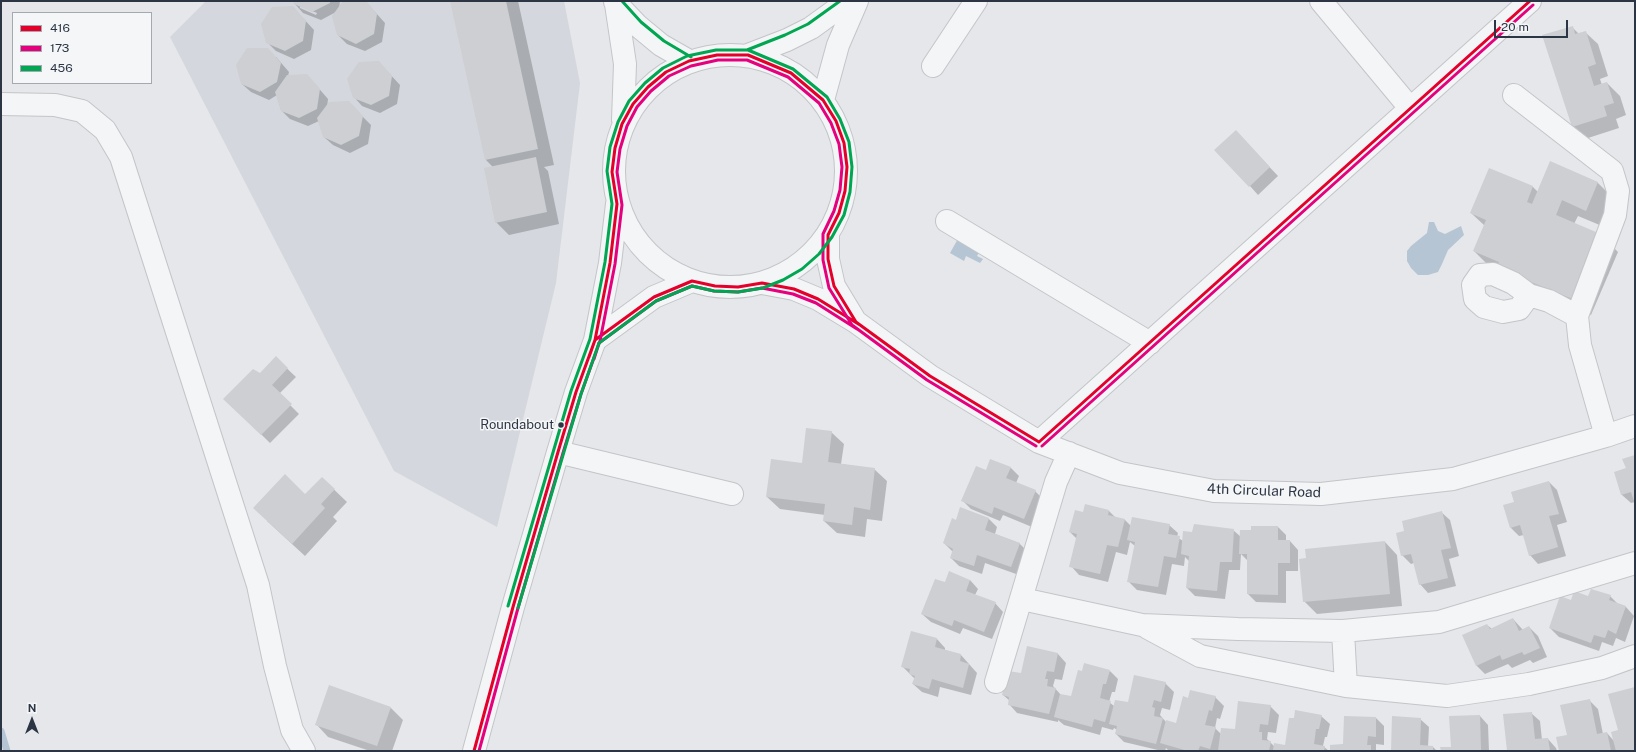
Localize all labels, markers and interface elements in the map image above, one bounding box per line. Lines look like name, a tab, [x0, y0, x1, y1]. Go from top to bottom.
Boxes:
legend	[12, 12, 152, 84]
scale bar	[1496, 12, 1570, 38]
text: 20 m	[1501, 20, 1529, 34]
text: 416	[50, 21, 70, 35]
text: 173	[50, 41, 69, 55]
text: 456	[50, 61, 73, 75]
place label: Roundabout	[480, 417, 554, 433]
marker: Roundabout	[556, 420, 566, 430]
street label: 4th Circular Road	[1207, 481, 1321, 501]
north arrow	[12, 700, 52, 740]
text: N	[28, 702, 36, 714]

